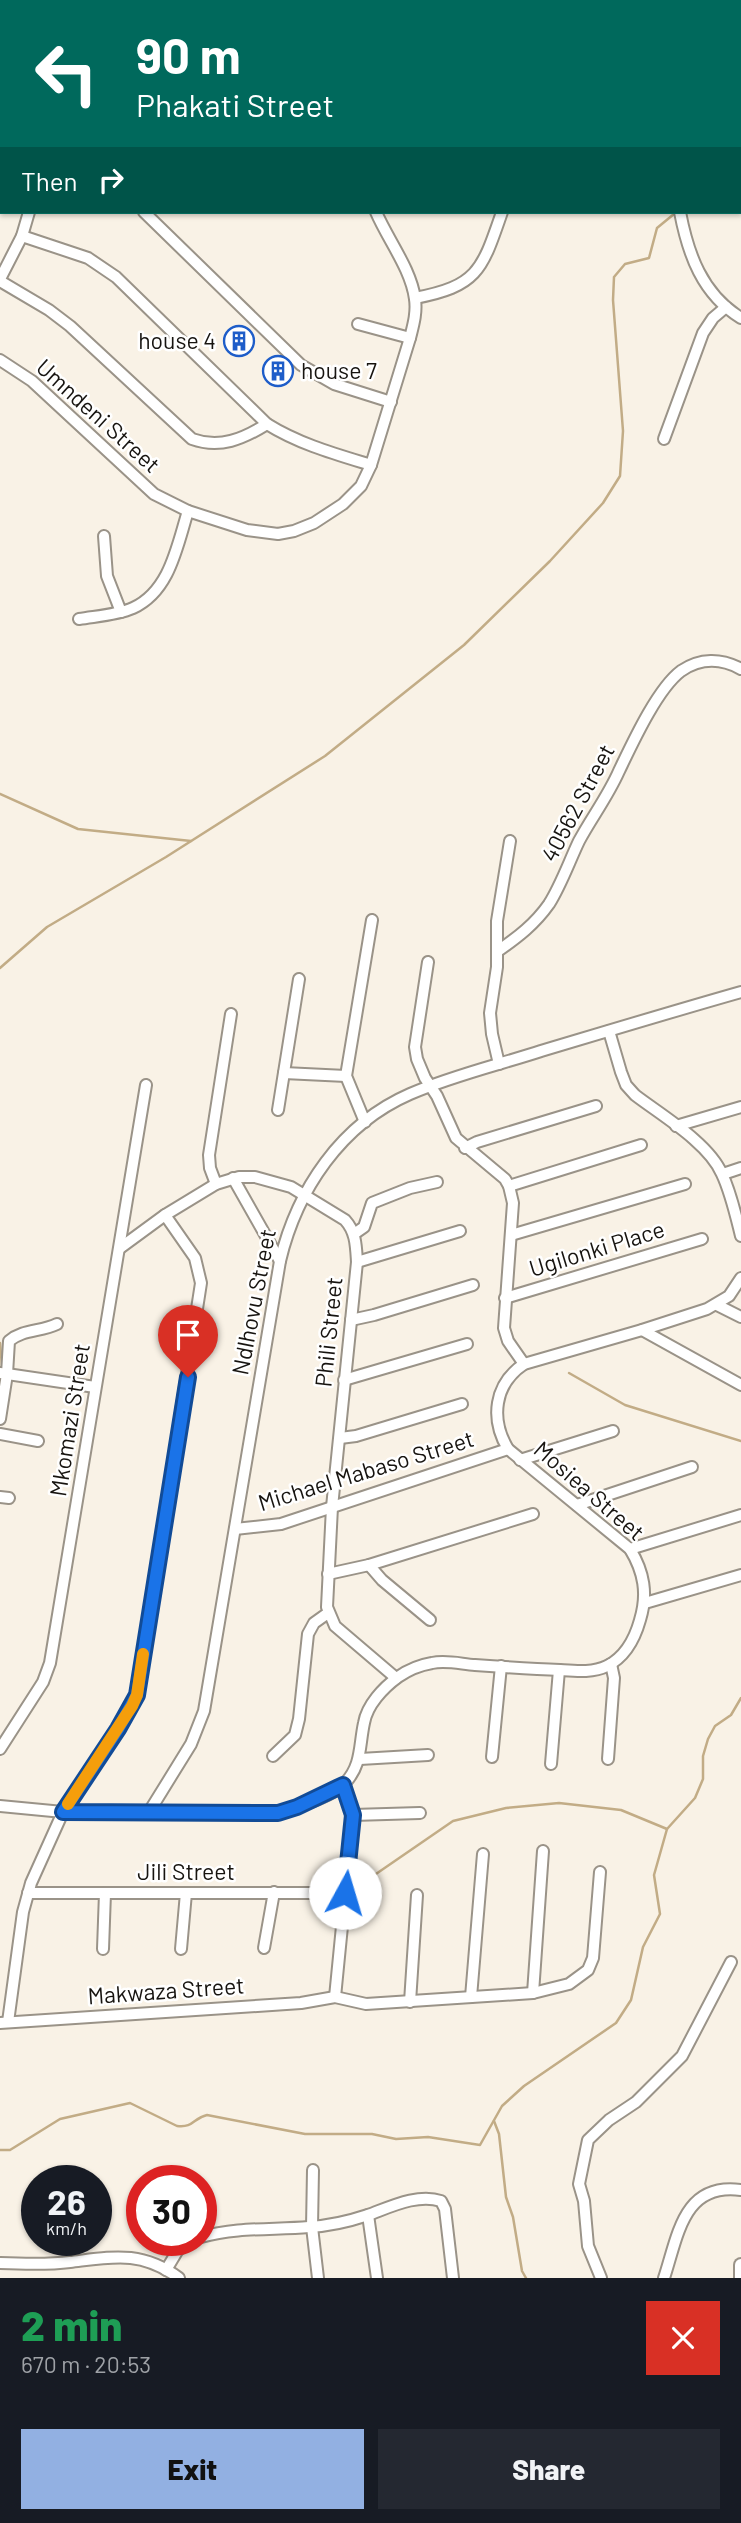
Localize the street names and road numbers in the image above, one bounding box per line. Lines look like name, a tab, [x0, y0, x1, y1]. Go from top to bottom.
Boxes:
street label: Umndeni Street	[31, 352, 166, 478]
street label: 40562 Street	[534, 739, 620, 866]
street label: Ugilonki Place	[526, 1214, 668, 1282]
street label: Ndlhovu Street	[225, 1226, 281, 1377]
street label: Phili Street	[308, 1276, 348, 1388]
street label: Mkomazi Street	[43, 1341, 95, 1498]
street label: Michael Mabaso Street	[254, 1424, 477, 1516]
street label: Mosiea Street	[529, 1435, 651, 1546]
street label: Jili Street	[137, 1857, 235, 1885]
street label: Makwaza Street	[87, 1971, 245, 2009]

